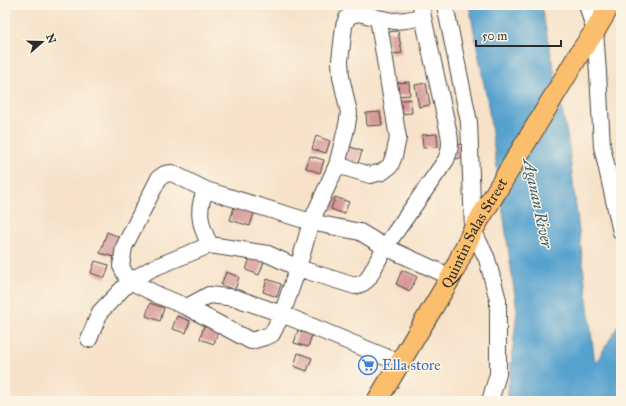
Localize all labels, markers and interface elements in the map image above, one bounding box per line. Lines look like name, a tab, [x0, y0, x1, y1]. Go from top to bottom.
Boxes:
north arrow	[22, 22, 62, 62]
scale bar	[476, 22, 561, 48]
text: 50 m	[482, 29, 507, 43]
text: N	[43, 32, 59, 46]
water label: Aganan River	[519, 154, 557, 251]
street label: Quintin Salas Street	[437, 174, 512, 292]
supermarket icon: Ella store	[357, 354, 379, 376]
place label: Ella store	[382, 356, 441, 374]

